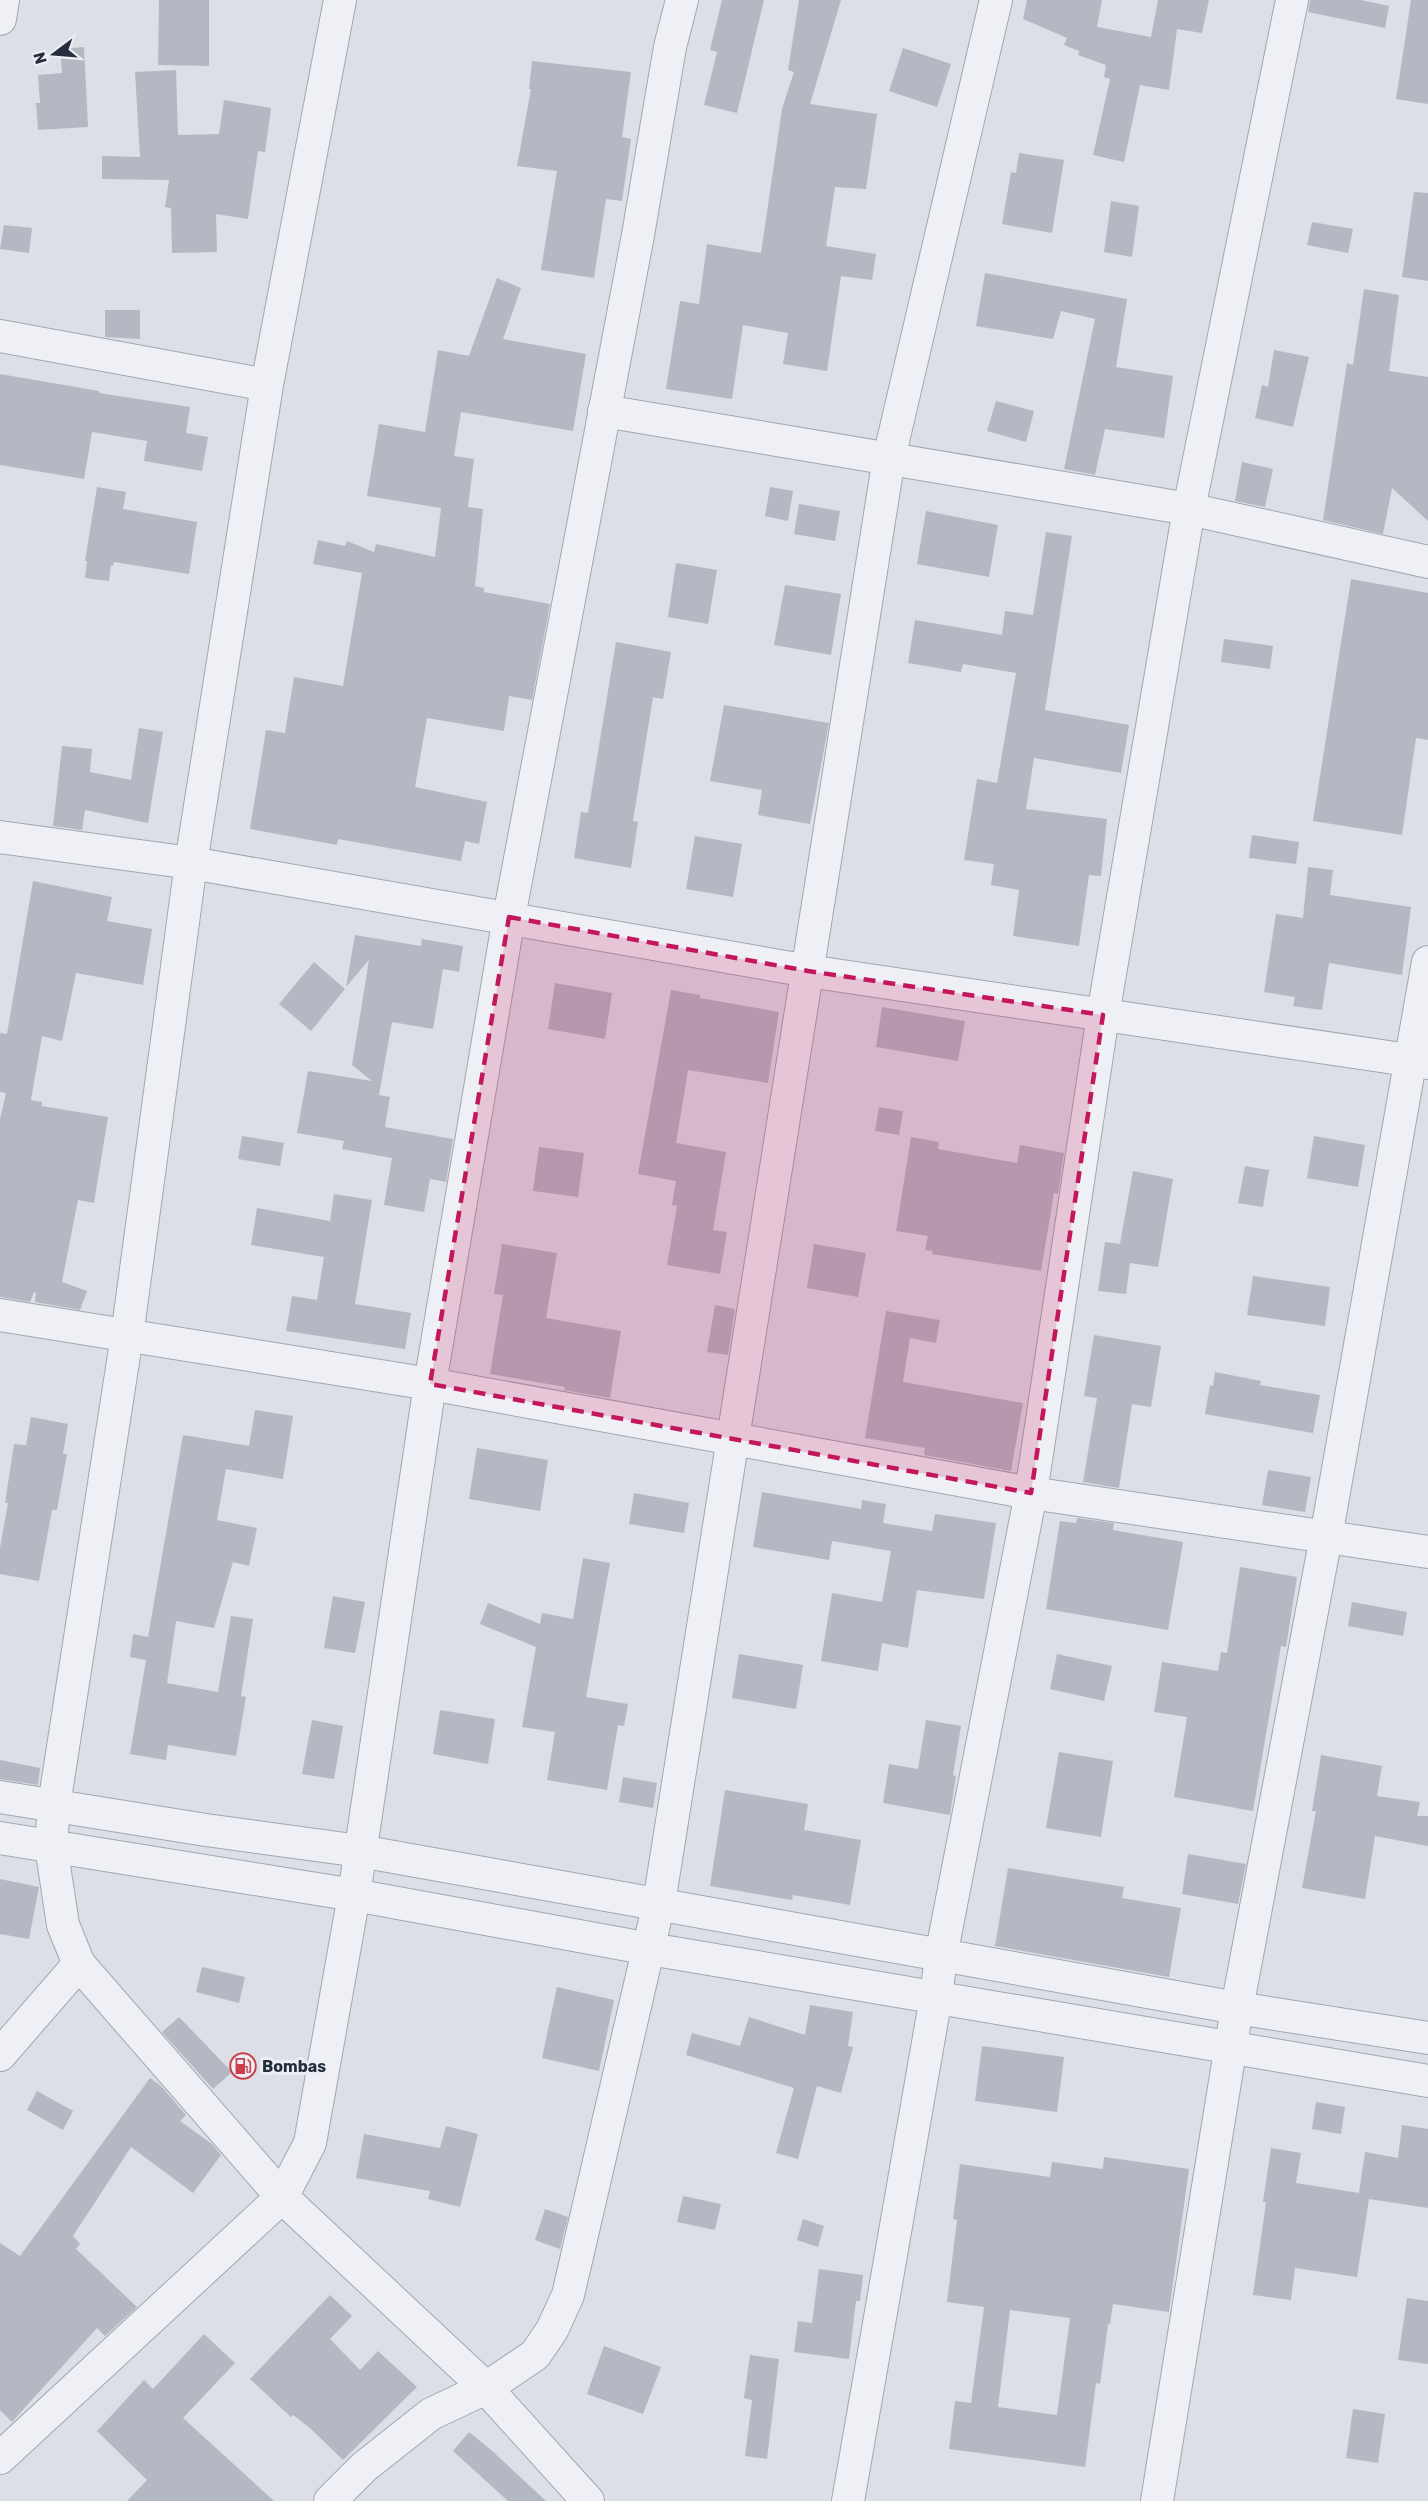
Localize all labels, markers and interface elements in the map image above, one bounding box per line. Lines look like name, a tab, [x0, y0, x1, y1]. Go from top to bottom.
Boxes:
north arrow	[24, 24, 84, 84]
text: N	[29, 50, 51, 66]
fuel station icon: Bombas	[228, 2051, 258, 2081]
place label: Bombas	[262, 2057, 326, 2076]

